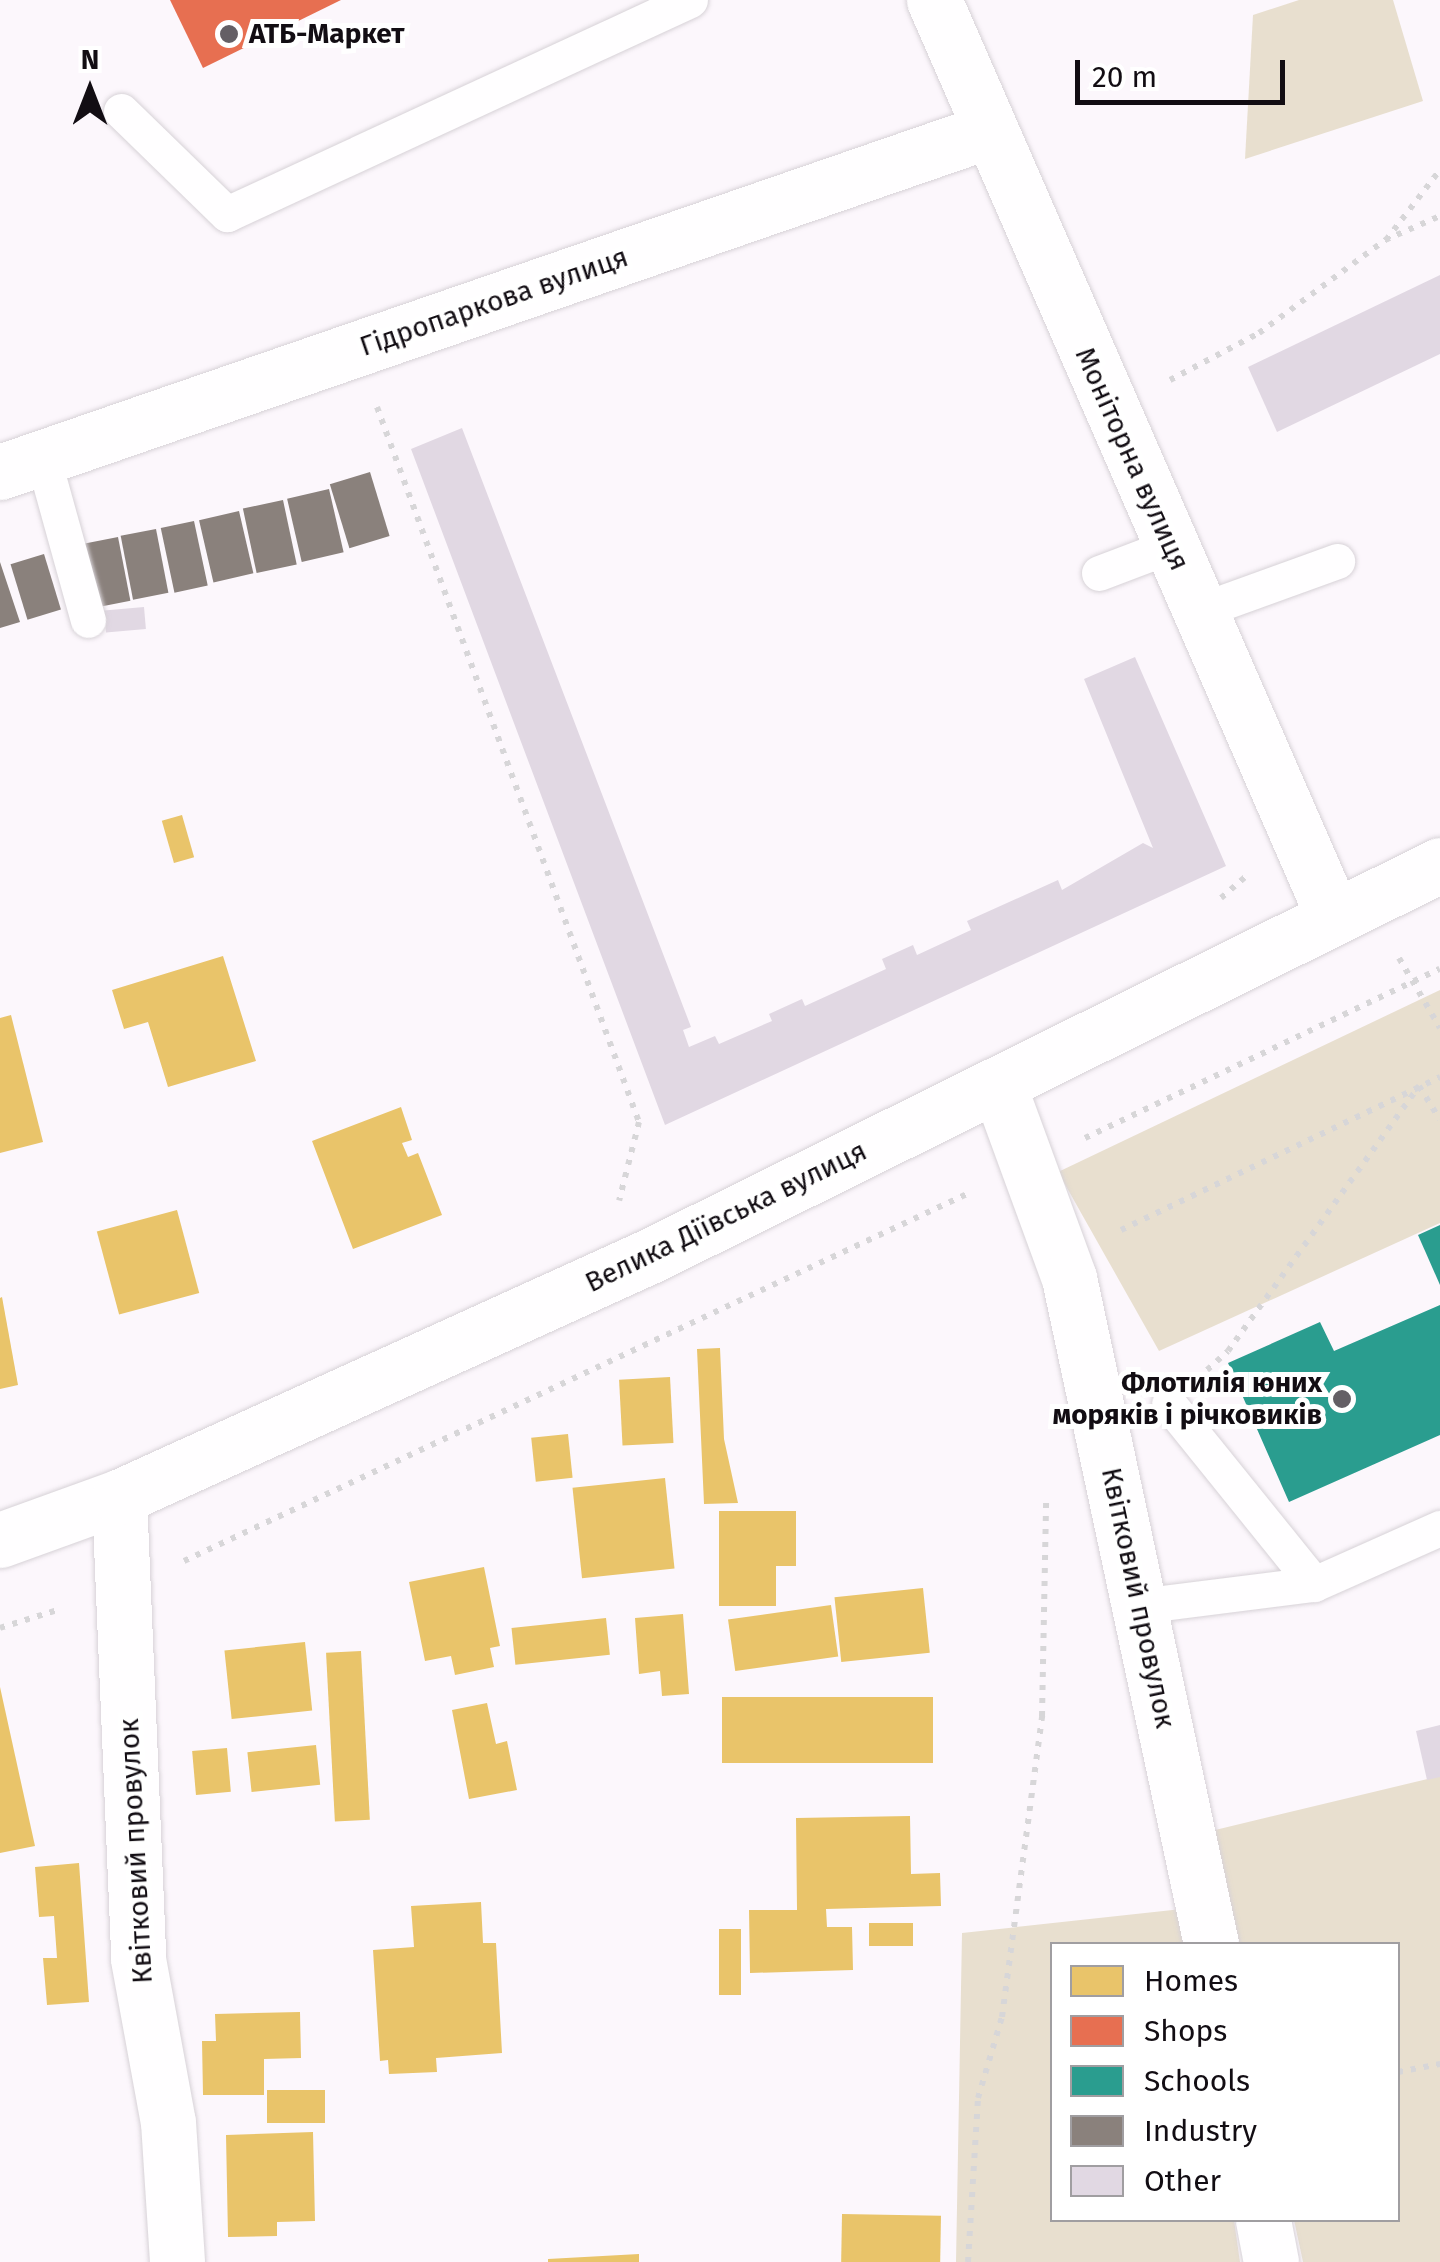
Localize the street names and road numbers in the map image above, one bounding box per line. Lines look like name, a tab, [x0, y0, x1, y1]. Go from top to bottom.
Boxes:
street label: Гідропаркова вулиця	[355, 240, 633, 364]
street label: Моніторна вулиця	[1068, 342, 1196, 576]
street label: Велика Діївська вулиця	[580, 1134, 872, 1300]
street label: Квітковий провулок	[1094, 1465, 1182, 1731]
street label: Квітковий провулок	[112, 1717, 160, 1985]

